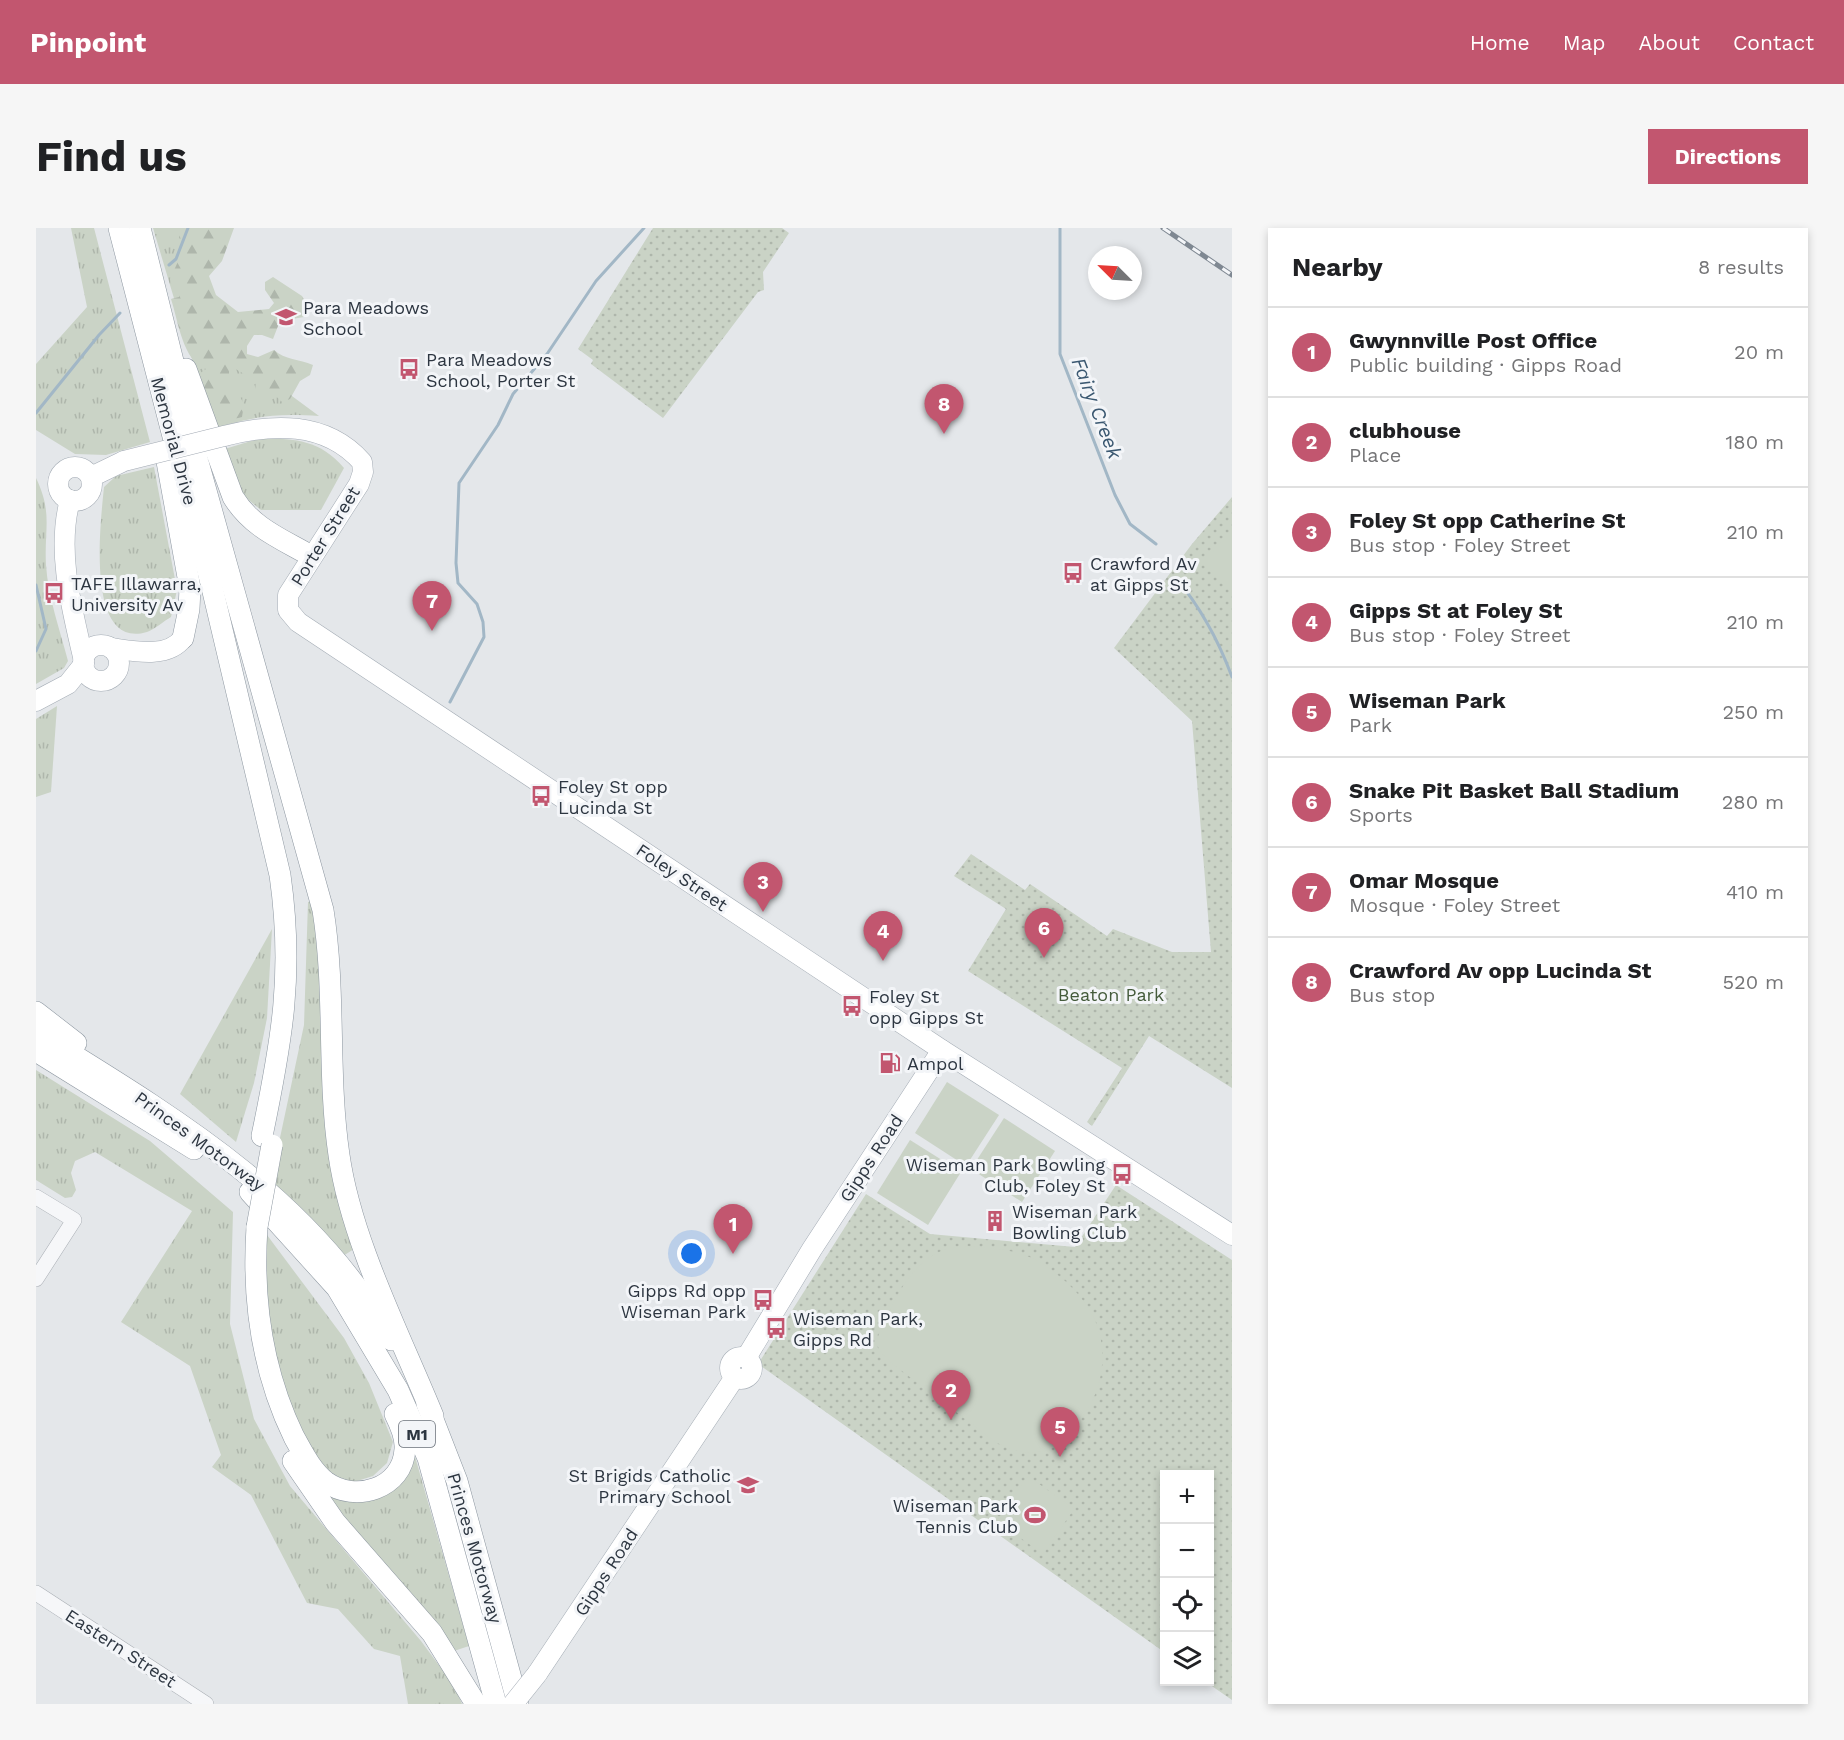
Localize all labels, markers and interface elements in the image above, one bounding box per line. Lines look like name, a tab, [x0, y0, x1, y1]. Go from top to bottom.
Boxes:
text: Pinpoint	[30, 26, 146, 59]
text: Home	[1470, 30, 1530, 55]
text: Map	[1563, 30, 1606, 55]
text: About	[1639, 30, 1700, 55]
text: Contact	[1733, 30, 1814, 55]
button: Directions	[1648, 129, 1808, 184]
text: Find us	[36, 132, 187, 181]
north arrow	[1088, 246, 1142, 300]
text: Nearby	[1292, 252, 1383, 282]
text: 8 results	[1698, 255, 1784, 279]
place label: Para Meadows School	[303, 297, 429, 339]
school or university icon: Para Meadows School	[274, 305, 298, 329]
text: Gwynnville Post Office	[1349, 328, 1597, 353]
text: 1	[1307, 340, 1316, 364]
text: 20 m	[1734, 340, 1784, 364]
place label: Para Meadows School, Porter St	[426, 349, 576, 391]
text: Public building · Gipps Road	[1349, 353, 1622, 377]
water label: Fairy Creek	[1067, 354, 1128, 463]
bus stop icon: Para Meadows School, Porter St	[397, 357, 421, 381]
street label: Memorial Drive	[147, 375, 201, 507]
pin: 8	[924, 384, 964, 434]
text: clubhouse	[1349, 418, 1461, 443]
text: 2	[1306, 430, 1317, 454]
text: 180 m	[1726, 430, 1784, 454]
text: Place	[1349, 443, 1401, 467]
street label: Porter Street	[286, 482, 364, 590]
text: Foley St opp Catherine St	[1349, 508, 1625, 533]
text: 3	[1306, 520, 1317, 544]
text: 210 m	[1726, 520, 1784, 544]
text: Bus stop · Foley Street	[1349, 533, 1571, 557]
place label: Crawford Av at Gipps St	[1090, 553, 1197, 595]
bus stop icon: Crawford Av at Gipps St	[1061, 561, 1085, 585]
place label: TAFE Illawarra, University Av	[71, 573, 201, 615]
bus stop icon: TAFE Illawarra, University Av	[42, 581, 66, 605]
pin: 7	[412, 582, 452, 631]
text: Gipps St at Foley St	[1349, 598, 1562, 623]
text: 4	[1305, 610, 1318, 634]
text: 210 m	[1726, 610, 1784, 634]
text: Bus stop · Foley Street	[1349, 623, 1571, 647]
text: Wiseman Park	[1349, 688, 1506, 713]
text: 5	[1306, 700, 1317, 724]
text: 250 m	[1722, 700, 1784, 724]
text: Park	[1349, 713, 1392, 737]
place label: Foley St opp Lucinda St	[558, 776, 668, 818]
text: Snake Pit Basket Ball Stadium	[1349, 778, 1679, 803]
bus stop icon: Foley St opp Lucinda St	[529, 784, 553, 808]
text: 6	[1305, 790, 1318, 814]
text: 280 m	[1722, 790, 1784, 814]
text: Sports	[1349, 803, 1413, 827]
street label: Foley Street	[632, 839, 732, 915]
pin: 3	[744, 862, 782, 912]
text: Omar Mosque	[1349, 868, 1499, 893]
text: 7	[1305, 880, 1318, 904]
text: 410 m	[1726, 880, 1784, 904]
text: Mosque · Foley Street	[1349, 893, 1560, 917]
pin: 6	[1024, 908, 1064, 958]
pin: 4	[864, 912, 902, 961]
text: Crawford Av opp Lucinda St	[1349, 958, 1651, 983]
text: 8	[1305, 970, 1318, 994]
text: 520 m	[1722, 970, 1784, 994]
text: Bus stop	[1349, 983, 1435, 1007]
park label: Beaton Park	[1058, 984, 1164, 1005]
place label: Foley St opp Gipps St	[869, 986, 984, 1028]
bus stop icon: Foley St opp Gipps St	[840, 994, 864, 1018]
fuel station icon: Ampol	[878, 1051, 902, 1075]
place label: Ampol	[907, 1053, 964, 1074]
street label: Princes Motorway	[131, 1087, 270, 1196]
street label: Gipps Road	[835, 1110, 907, 1206]
place label: Wiseman Park Bowling Club, Foley St	[906, 1154, 1105, 1196]
bus stop icon: Wiseman Park Bowling Club, Foley St	[1110, 1162, 1134, 1186]
place label: Wiseman Park Bowling Club	[1012, 1201, 1137, 1243]
pin: 1	[714, 1204, 752, 1254]
building icon: Wiseman Park Bowling Club	[983, 1209, 1007, 1233]
your location	[677, 1239, 706, 1268]
place label: Gipps Rd opp Wiseman Park	[621, 1280, 746, 1322]
bus stop icon: Gipps Rd opp Wiseman Park	[751, 1288, 775, 1312]
place label: Wiseman Park, Gipps Rd	[793, 1308, 923, 1350]
bus stop icon: Wiseman Park, Gipps Rd	[764, 1316, 788, 1340]
pin: 2	[932, 1370, 970, 1420]
pin: 5	[1040, 1408, 1080, 1457]
road number: M1	[399, 1421, 435, 1447]
place label: St Brigids Catholic Primary School	[569, 1465, 731, 1507]
street label: Princes Motorway	[443, 1470, 507, 1626]
map controls	[1160, 1470, 1214, 1686]
button: +	[1160, 1470, 1214, 1524]
school or university icon: St Brigids Catholic Primary School	[736, 1473, 760, 1497]
place label: Wiseman Park Tennis Club	[893, 1495, 1018, 1537]
sports icon: Wiseman Park Tennis Club	[1023, 1503, 1047, 1527]
street label: Gipps Road	[570, 1524, 642, 1620]
button: −	[1160, 1524, 1214, 1578]
button: locate	[1160, 1578, 1214, 1632]
street label: Eastern Street	[62, 1604, 181, 1692]
button: layers	[1160, 1632, 1214, 1686]

